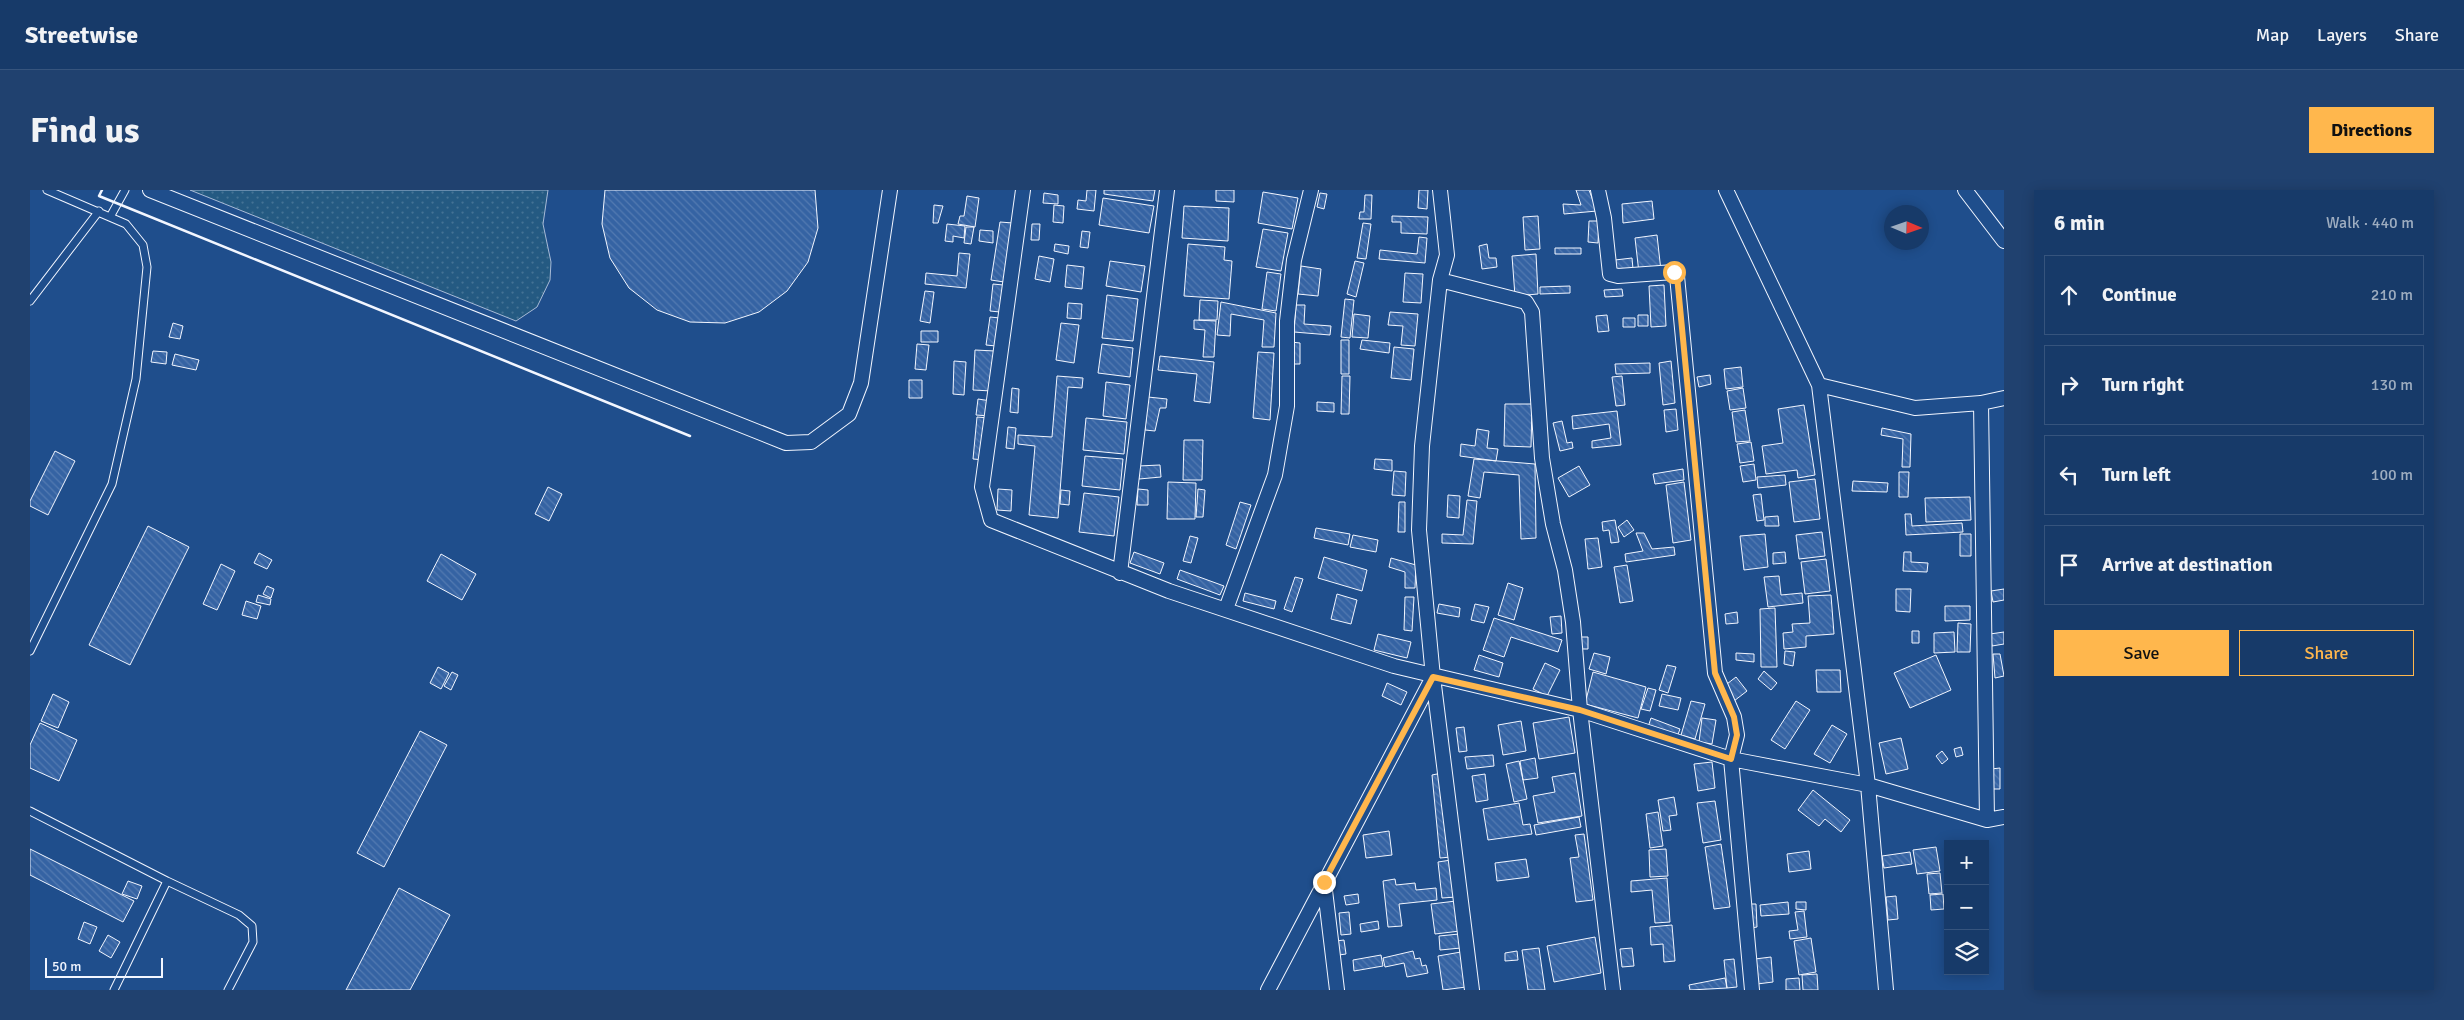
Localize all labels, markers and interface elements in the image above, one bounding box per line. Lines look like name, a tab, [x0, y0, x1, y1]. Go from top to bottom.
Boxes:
text: Streetwise	[25, 20, 138, 50]
text: Map	[2256, 24, 2289, 46]
text: Layers	[2317, 24, 2367, 46]
text: Share	[2395, 24, 2439, 46]
button: Directions	[2309, 107, 2434, 153]
text: Find us	[30, 109, 140, 152]
north arrow	[1884, 205, 1929, 250]
text: 6 min	[2054, 210, 2105, 236]
text: Walk · 440 m	[2326, 213, 2414, 233]
route start	[1663, 261, 1686, 284]
icon: ahead	[2055, 281, 2083, 309]
text: Continue	[2102, 283, 2177, 307]
text: 210 m	[2371, 285, 2413, 305]
icon: right	[2055, 371, 2083, 399]
text: Turn right	[2102, 373, 2184, 397]
text: 130 m	[2371, 375, 2413, 395]
icon: left	[2055, 461, 2083, 489]
text: Turn left	[2102, 463, 2171, 487]
text: 100 m	[2371, 465, 2413, 485]
icon: arrive	[2055, 551, 2083, 579]
text: Arrive at destination	[2102, 553, 2273, 577]
button: Save	[2054, 630, 2229, 676]
button: Share	[2239, 630, 2414, 676]
map controls	[1944, 840, 1989, 975]
button: +	[1944, 840, 1989, 885]
route end	[1313, 871, 1336, 894]
button: −	[1944, 885, 1989, 930]
button: layers	[1944, 930, 1989, 975]
scale bar	[45, 955, 162, 978]
text: 50 m	[52, 958, 81, 975]

